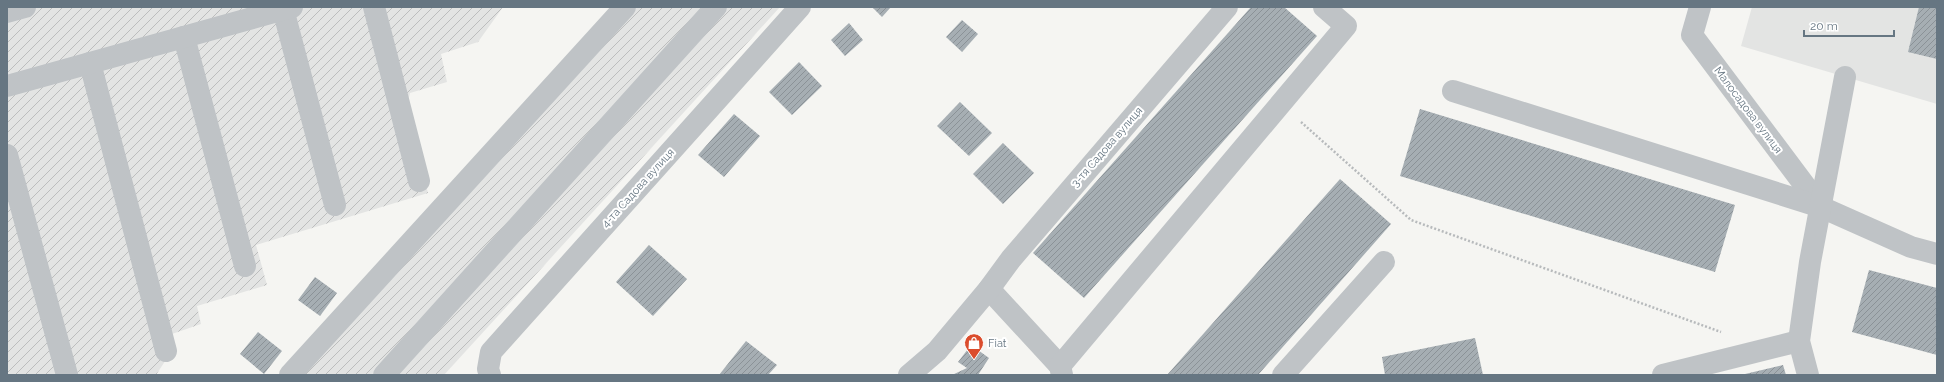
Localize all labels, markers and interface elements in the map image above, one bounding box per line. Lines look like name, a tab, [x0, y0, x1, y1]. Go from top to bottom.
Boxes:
scale bar	[1804, 12, 1894, 38]
text: 20 m	[1810, 19, 1838, 33]
street label: Малосадова вулиця	[1711, 64, 1785, 156]
street label: 3-тя Садова вулиця	[1069, 104, 1145, 190]
street label: 4-та Садова вулиця	[599, 146, 677, 230]
shop icon: Fiat	[963, 332, 985, 360]
place label: Fiat	[988, 337, 1007, 350]

